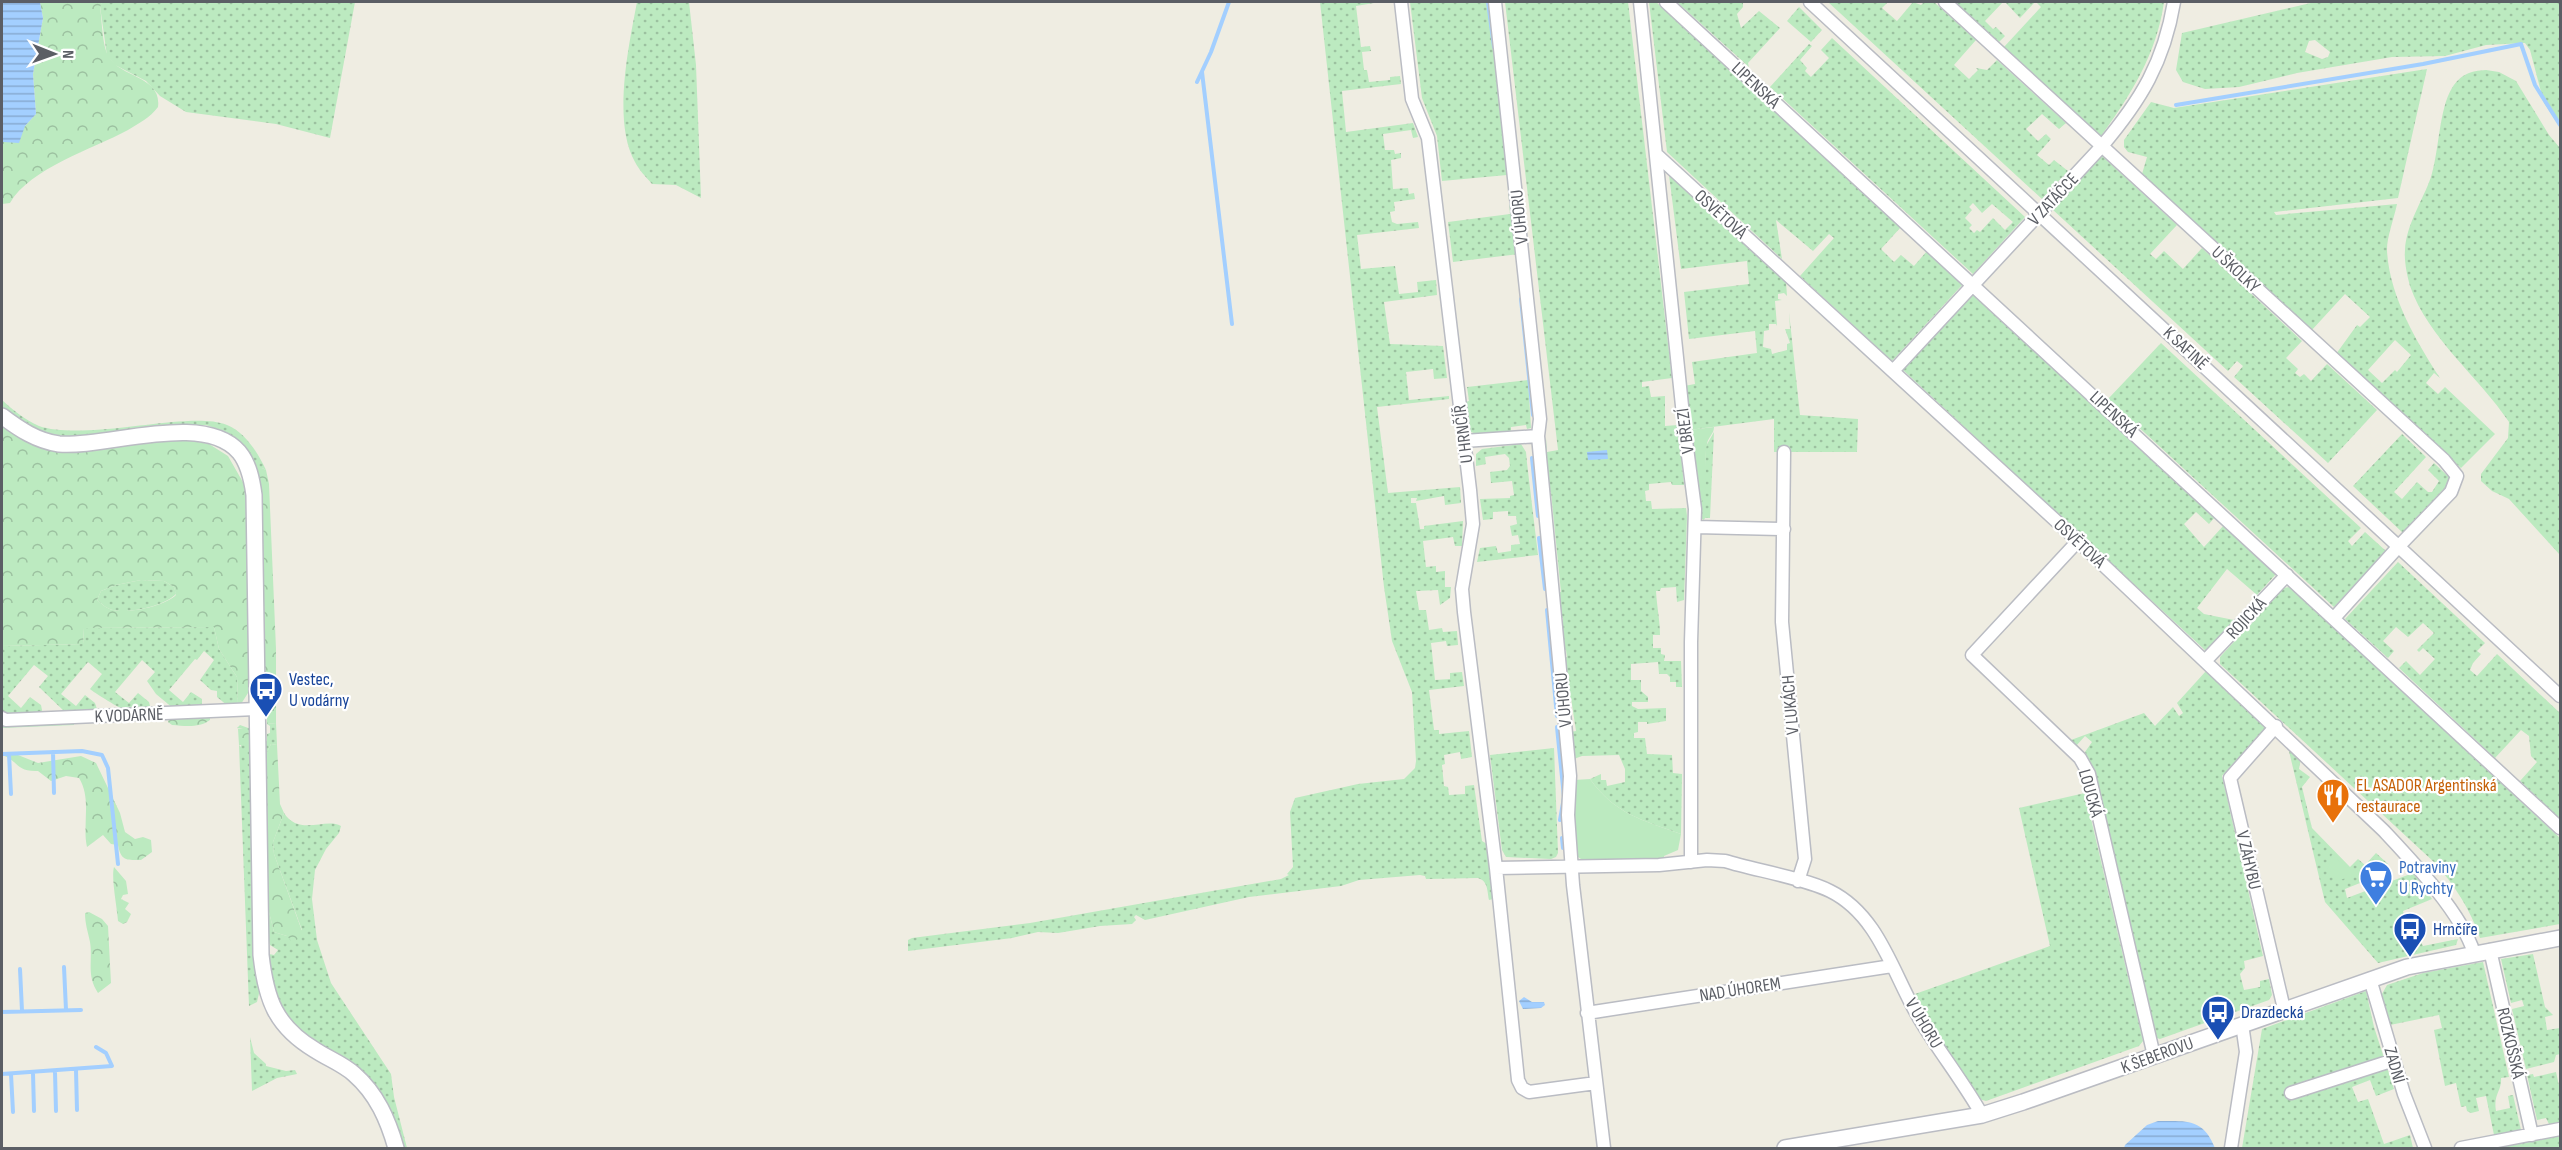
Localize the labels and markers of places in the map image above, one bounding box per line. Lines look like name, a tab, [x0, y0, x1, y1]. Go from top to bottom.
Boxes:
place label: Vestec, U vodárny	[289, 669, 349, 711]
bus stop icon: Vestec, U vodárny	[248, 671, 284, 718]
place label: EL ASADOR Argentinská restaurace	[2356, 775, 2497, 817]
restaurant icon: EL ASADOR Argentinská restaurace	[2315, 777, 2351, 824]
place label: Potraviny U Rychty	[2399, 857, 2456, 899]
supermarket icon: Potraviny U Rychty	[2358, 859, 2394, 906]
bus stop icon: Hrnčíře	[2392, 911, 2428, 958]
place label: Hrnčíře	[2433, 919, 2478, 940]
bus stop icon: Drazdecká	[2200, 994, 2236, 1041]
place label: Drazdecká	[2241, 1002, 2304, 1023]

